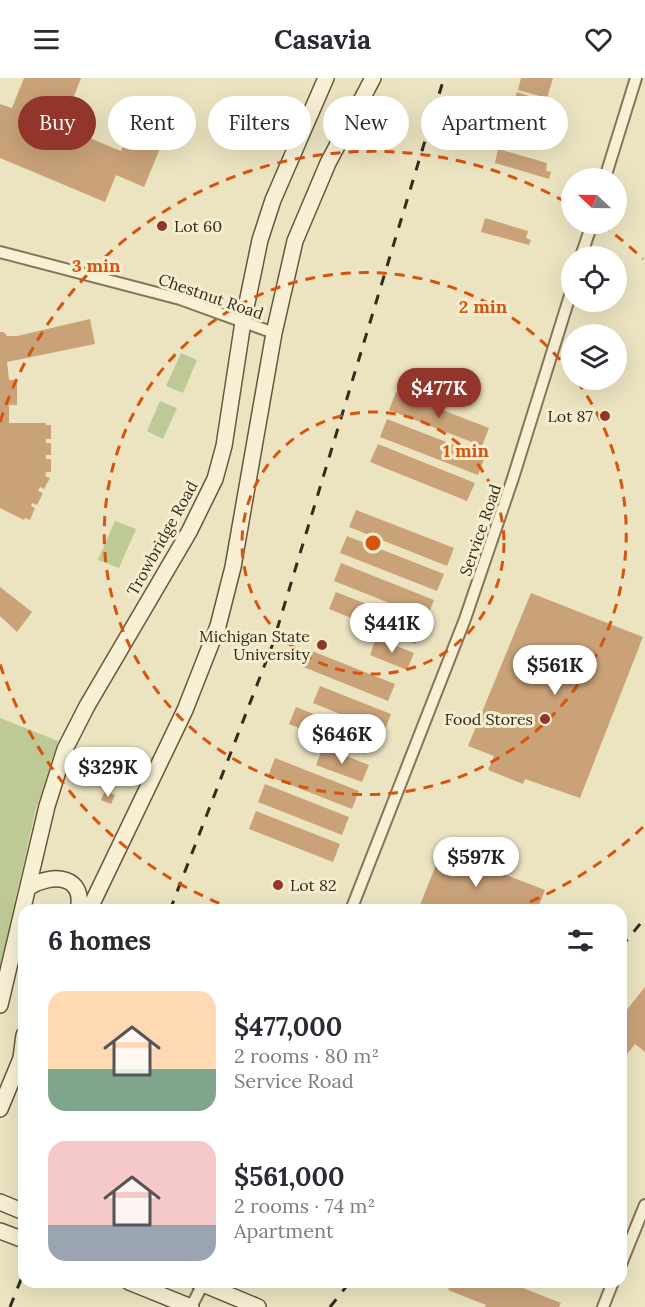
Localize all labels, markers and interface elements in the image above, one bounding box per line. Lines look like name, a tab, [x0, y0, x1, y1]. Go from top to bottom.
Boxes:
text: Casavia	[274, 22, 371, 56]
icon: menu	[30, 23, 63, 56]
icon: heart	[582, 23, 615, 56]
chip: Buy	[18, 96, 96, 150]
chip: Rent	[108, 96, 196, 150]
chip: Filters	[208, 96, 311, 150]
chip: New	[323, 96, 409, 150]
chip: Apartment	[421, 96, 568, 150]
north arrow	[561, 168, 627, 234]
map controls	[561, 168, 627, 390]
place label: Lot 60	[174, 216, 222, 236]
marker: Lot 60	[155, 219, 169, 233]
button: locate	[561, 246, 627, 312]
text: 3 min	[72, 254, 121, 277]
street label: Chestnut Road	[156, 269, 267, 323]
text: 2 min	[459, 295, 508, 318]
button: layers	[561, 324, 627, 390]
pin: $477K	[397, 368, 481, 419]
text: $477K	[411, 375, 467, 400]
place label: Lot 87	[548, 406, 594, 426]
marker: Lot 87	[598, 409, 612, 423]
text: 1 min	[443, 439, 489, 462]
street label: Trowbridge Road	[122, 477, 202, 599]
street label: Service Road	[455, 481, 505, 579]
centre of rings	[363, 533, 383, 553]
pin: $441K	[350, 603, 434, 654]
text: $441K	[364, 610, 420, 635]
place label: Michigan State University	[199, 626, 311, 664]
marker: Michigan State University	[315, 638, 329, 652]
pin: $561K	[513, 645, 597, 696]
text: $561K	[527, 652, 583, 677]
place label: Food Stores	[445, 709, 533, 729]
marker: Food Stores	[538, 712, 552, 726]
pin: $646K	[300, 714, 384, 765]
text: $646K	[312, 721, 372, 746]
pin: $329K	[66, 747, 150, 798]
text: $329K	[78, 754, 138, 779]
pin: $597K	[434, 837, 518, 888]
text: $597K	[447, 844, 505, 869]
place label: Lot 82	[290, 875, 337, 895]
marker: Lot 82	[271, 878, 285, 892]
text: 6 homes	[48, 924, 151, 957]
icon: filters	[564, 924, 597, 957]
text: $477,000	[234, 1010, 342, 1043]
icon: home	[96, 1015, 168, 1087]
text: 2 rooms · 80 m²	[234, 1043, 379, 1068]
text: Service Road	[234, 1068, 354, 1093]
text: $561,000	[234, 1160, 345, 1193]
icon: home	[96, 1165, 168, 1237]
text: 2 rooms · 74 m²	[234, 1193, 375, 1218]
text: Apartment	[234, 1218, 334, 1243]

